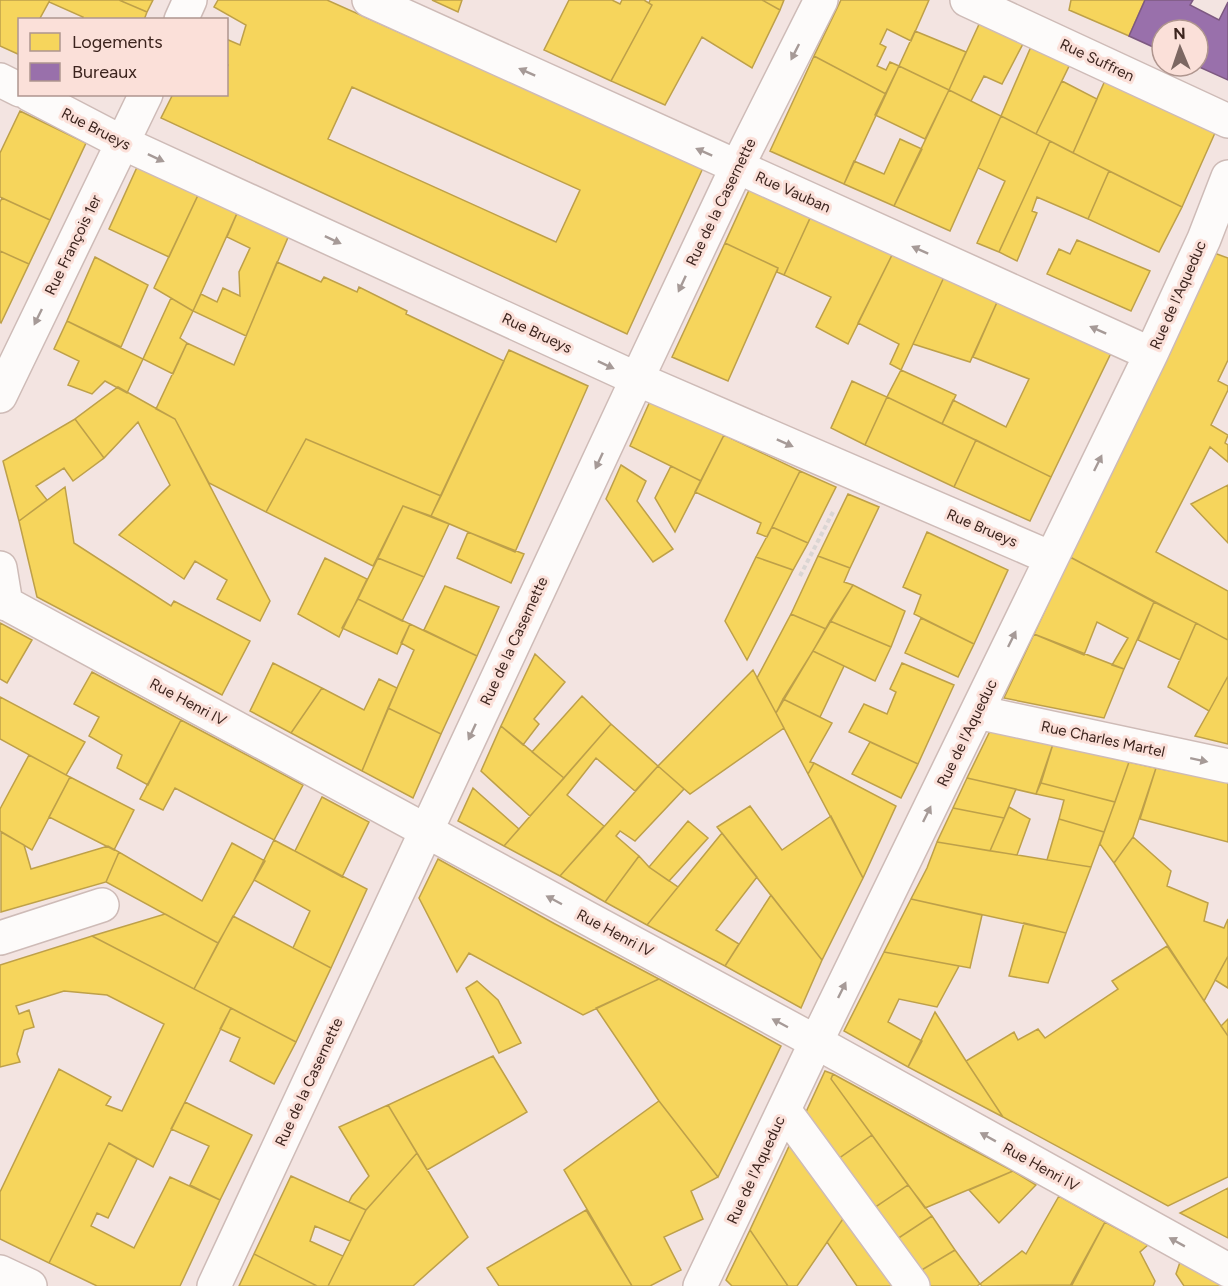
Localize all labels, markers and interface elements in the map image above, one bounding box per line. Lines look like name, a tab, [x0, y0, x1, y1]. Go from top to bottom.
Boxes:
legend	[18, 18, 228, 96]
north arrow	[1150, 18, 1210, 78]
text: N	[1173, 24, 1186, 43]
text: Logements	[72, 31, 163, 53]
street label: Rue Suffren	[1057, 35, 1137, 85]
one-way arrow	[790, 44, 800, 61]
text: Bureaux	[72, 61, 137, 83]
one-way arrow	[518, 67, 535, 76]
street label: Rue Brueys	[58, 104, 134, 154]
street label: Rue de la Casernette	[682, 135, 760, 269]
one-way arrow	[696, 148, 713, 157]
one-way arrow	[148, 154, 165, 163]
street label: Rue Vauban	[753, 167, 833, 217]
street label: Rue François 1er	[41, 192, 105, 298]
one-way arrow	[325, 235, 342, 244]
street label: Rue de l'Aqueduc	[1146, 238, 1210, 352]
one-way arrow	[911, 245, 929, 255]
one-way arrow	[677, 276, 686, 293]
one-way arrow	[34, 309, 43, 326]
street label: Rue Brueys	[499, 309, 575, 357]
one-way arrow	[1089, 325, 1107, 335]
one-way arrow	[597, 360, 615, 370]
one-way arrow	[776, 438, 794, 448]
one-way arrow	[594, 452, 603, 469]
one-way arrow	[1093, 455, 1102, 472]
street label: Rue Brueys	[944, 505, 1020, 551]
street label: Rue de la Casernette	[476, 574, 552, 708]
one-way arrow	[1008, 630, 1017, 647]
street label: Rue Henri IV	[147, 674, 230, 730]
street label: Rue de l'Aqueduc	[933, 676, 1001, 790]
street label: Rue Charles Martel	[1039, 717, 1167, 761]
one-way arrow	[467, 724, 476, 741]
one-way arrow	[1189, 756, 1208, 765]
one-way arrow	[923, 806, 932, 823]
one-way arrow	[545, 895, 562, 905]
street label: Rue Henri IV	[574, 905, 657, 961]
one-way arrow	[837, 981, 846, 998]
street label: Rue de la Casernette	[271, 1015, 347, 1149]
one-way arrow	[772, 1018, 789, 1028]
street label: Rue de l'Aqueduc	[723, 1113, 789, 1227]
one-way arrow	[979, 1132, 996, 1142]
street label: Rue Henri IV	[1000, 1139, 1083, 1196]
one-way arrow	[1168, 1237, 1185, 1247]

